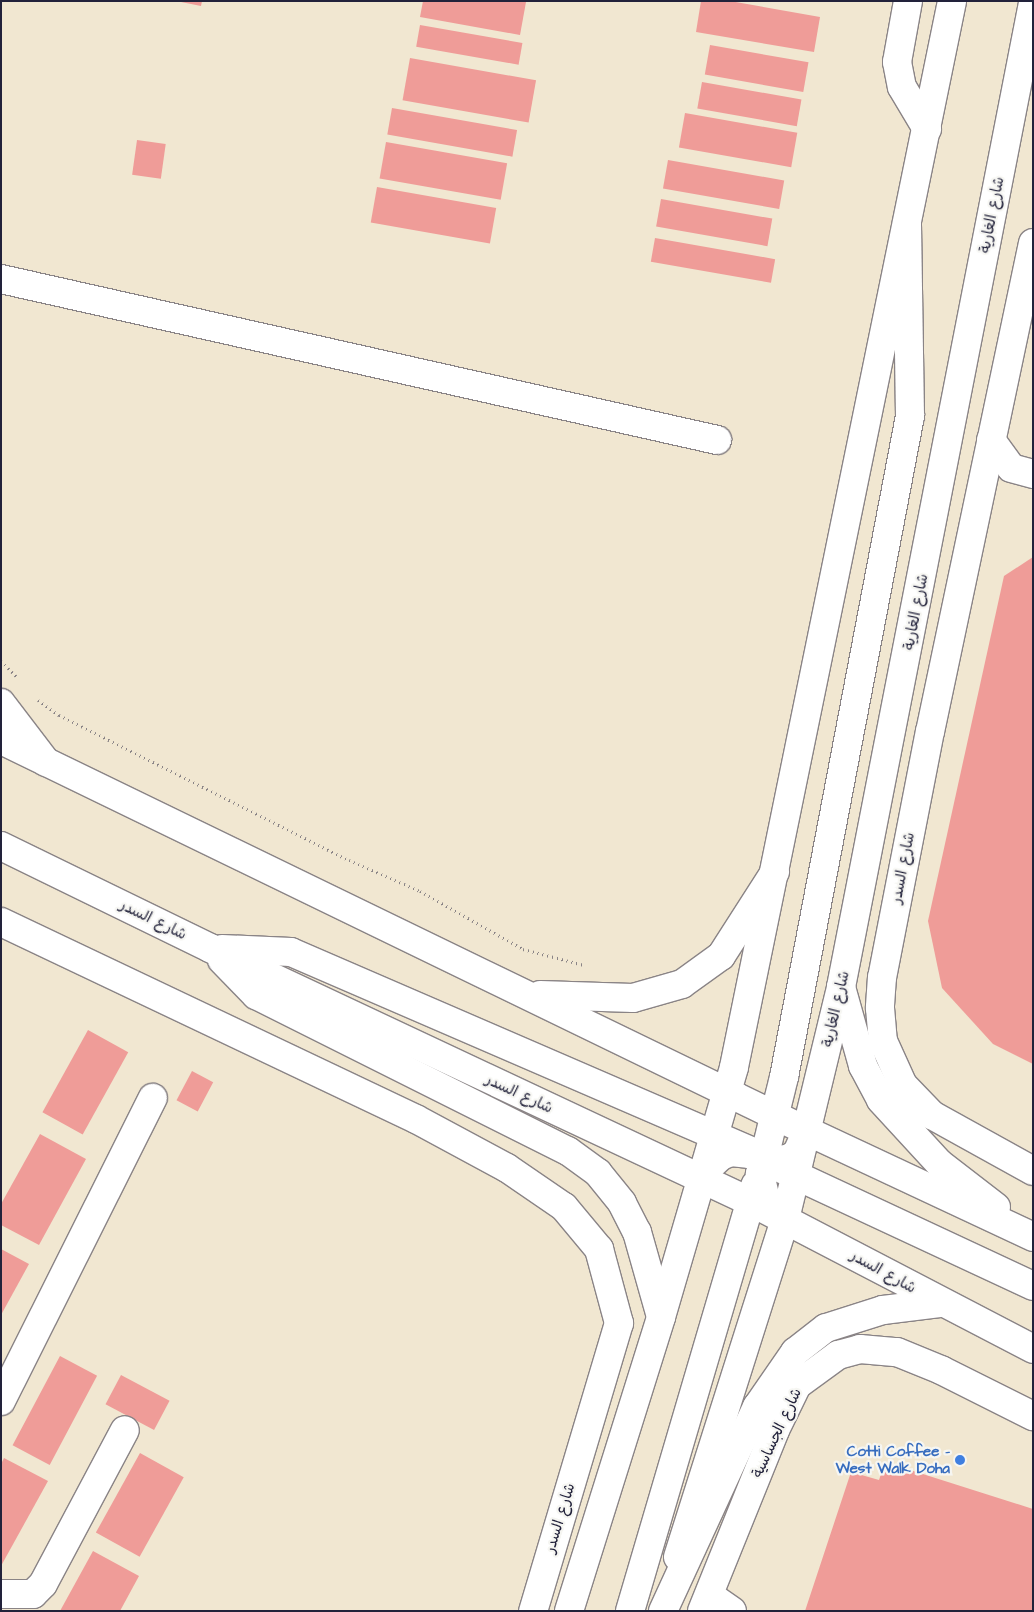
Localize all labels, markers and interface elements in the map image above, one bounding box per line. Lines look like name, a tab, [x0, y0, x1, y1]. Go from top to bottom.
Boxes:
street label: شارع الغارية	[976, 175, 1008, 255]
street label: شارع الغارية	[900, 572, 932, 652]
street label: شارع السدر	[887, 831, 919, 905]
street label: شارع السدر	[117, 896, 189, 944]
street label: شارع الغارية	[819, 969, 853, 1049]
street label: شارع السدر	[483, 1071, 555, 1117]
street label: شارع السدر	[847, 1247, 919, 1297]
street label: شارع الجساسية	[748, 1385, 806, 1481]
place label: Cotti Coffee - West Walk Doha	[836, 1442, 950, 1477]
marker: Cotti Coffee - West Walk Doha	[954, 1454, 966, 1466]
street label: شارع السدر	[541, 1481, 579, 1555]

